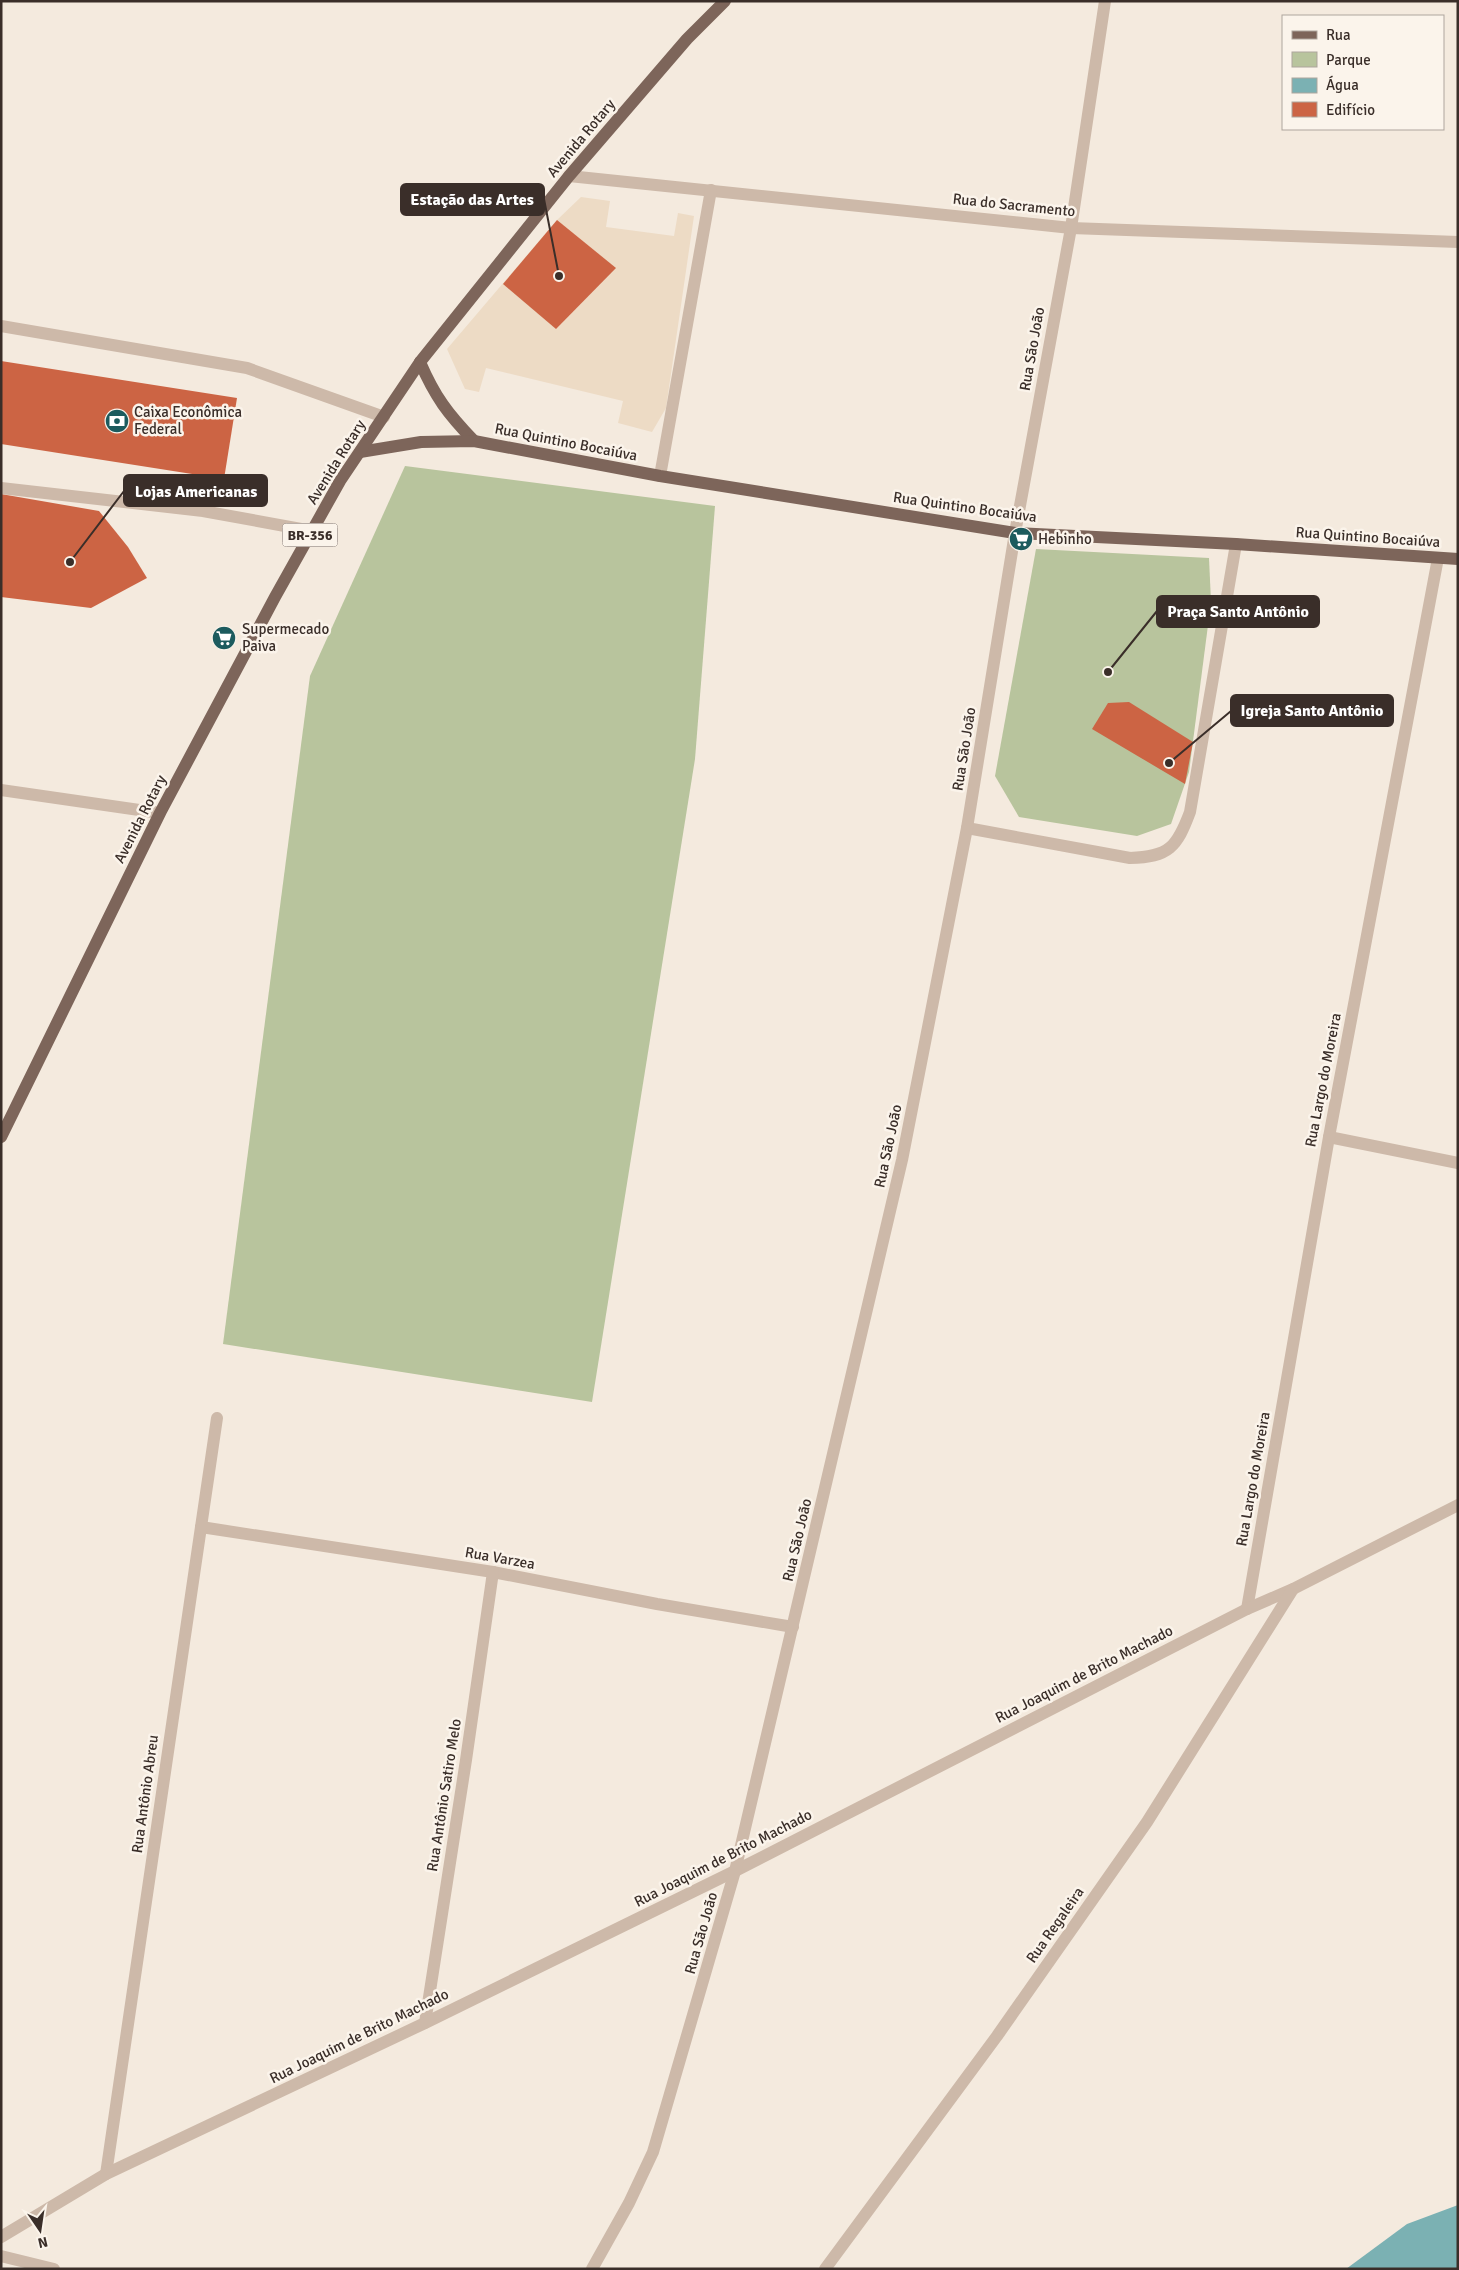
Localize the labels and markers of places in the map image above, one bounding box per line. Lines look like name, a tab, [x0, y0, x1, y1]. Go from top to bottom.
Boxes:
callout: Estação das Artes	[401, 184, 544, 215]
place label: Caixa Econômica Federal	[134, 403, 242, 438]
bank icon: Caixa Econômica Federal	[104, 408, 130, 434]
callout: Lojas Americanas	[124, 475, 267, 506]
supermarket icon: Hebinho	[1008, 526, 1034, 552]
place label: Hebinho	[1038, 530, 1092, 548]
callout: Praça Santo Antônio	[1157, 596, 1319, 627]
place label: Supermecado Paiva	[242, 620, 330, 655]
supermarket icon: Supermecado Paiva	[211, 625, 237, 651]
callout: Igreja Santo Antônio	[1231, 695, 1393, 726]

